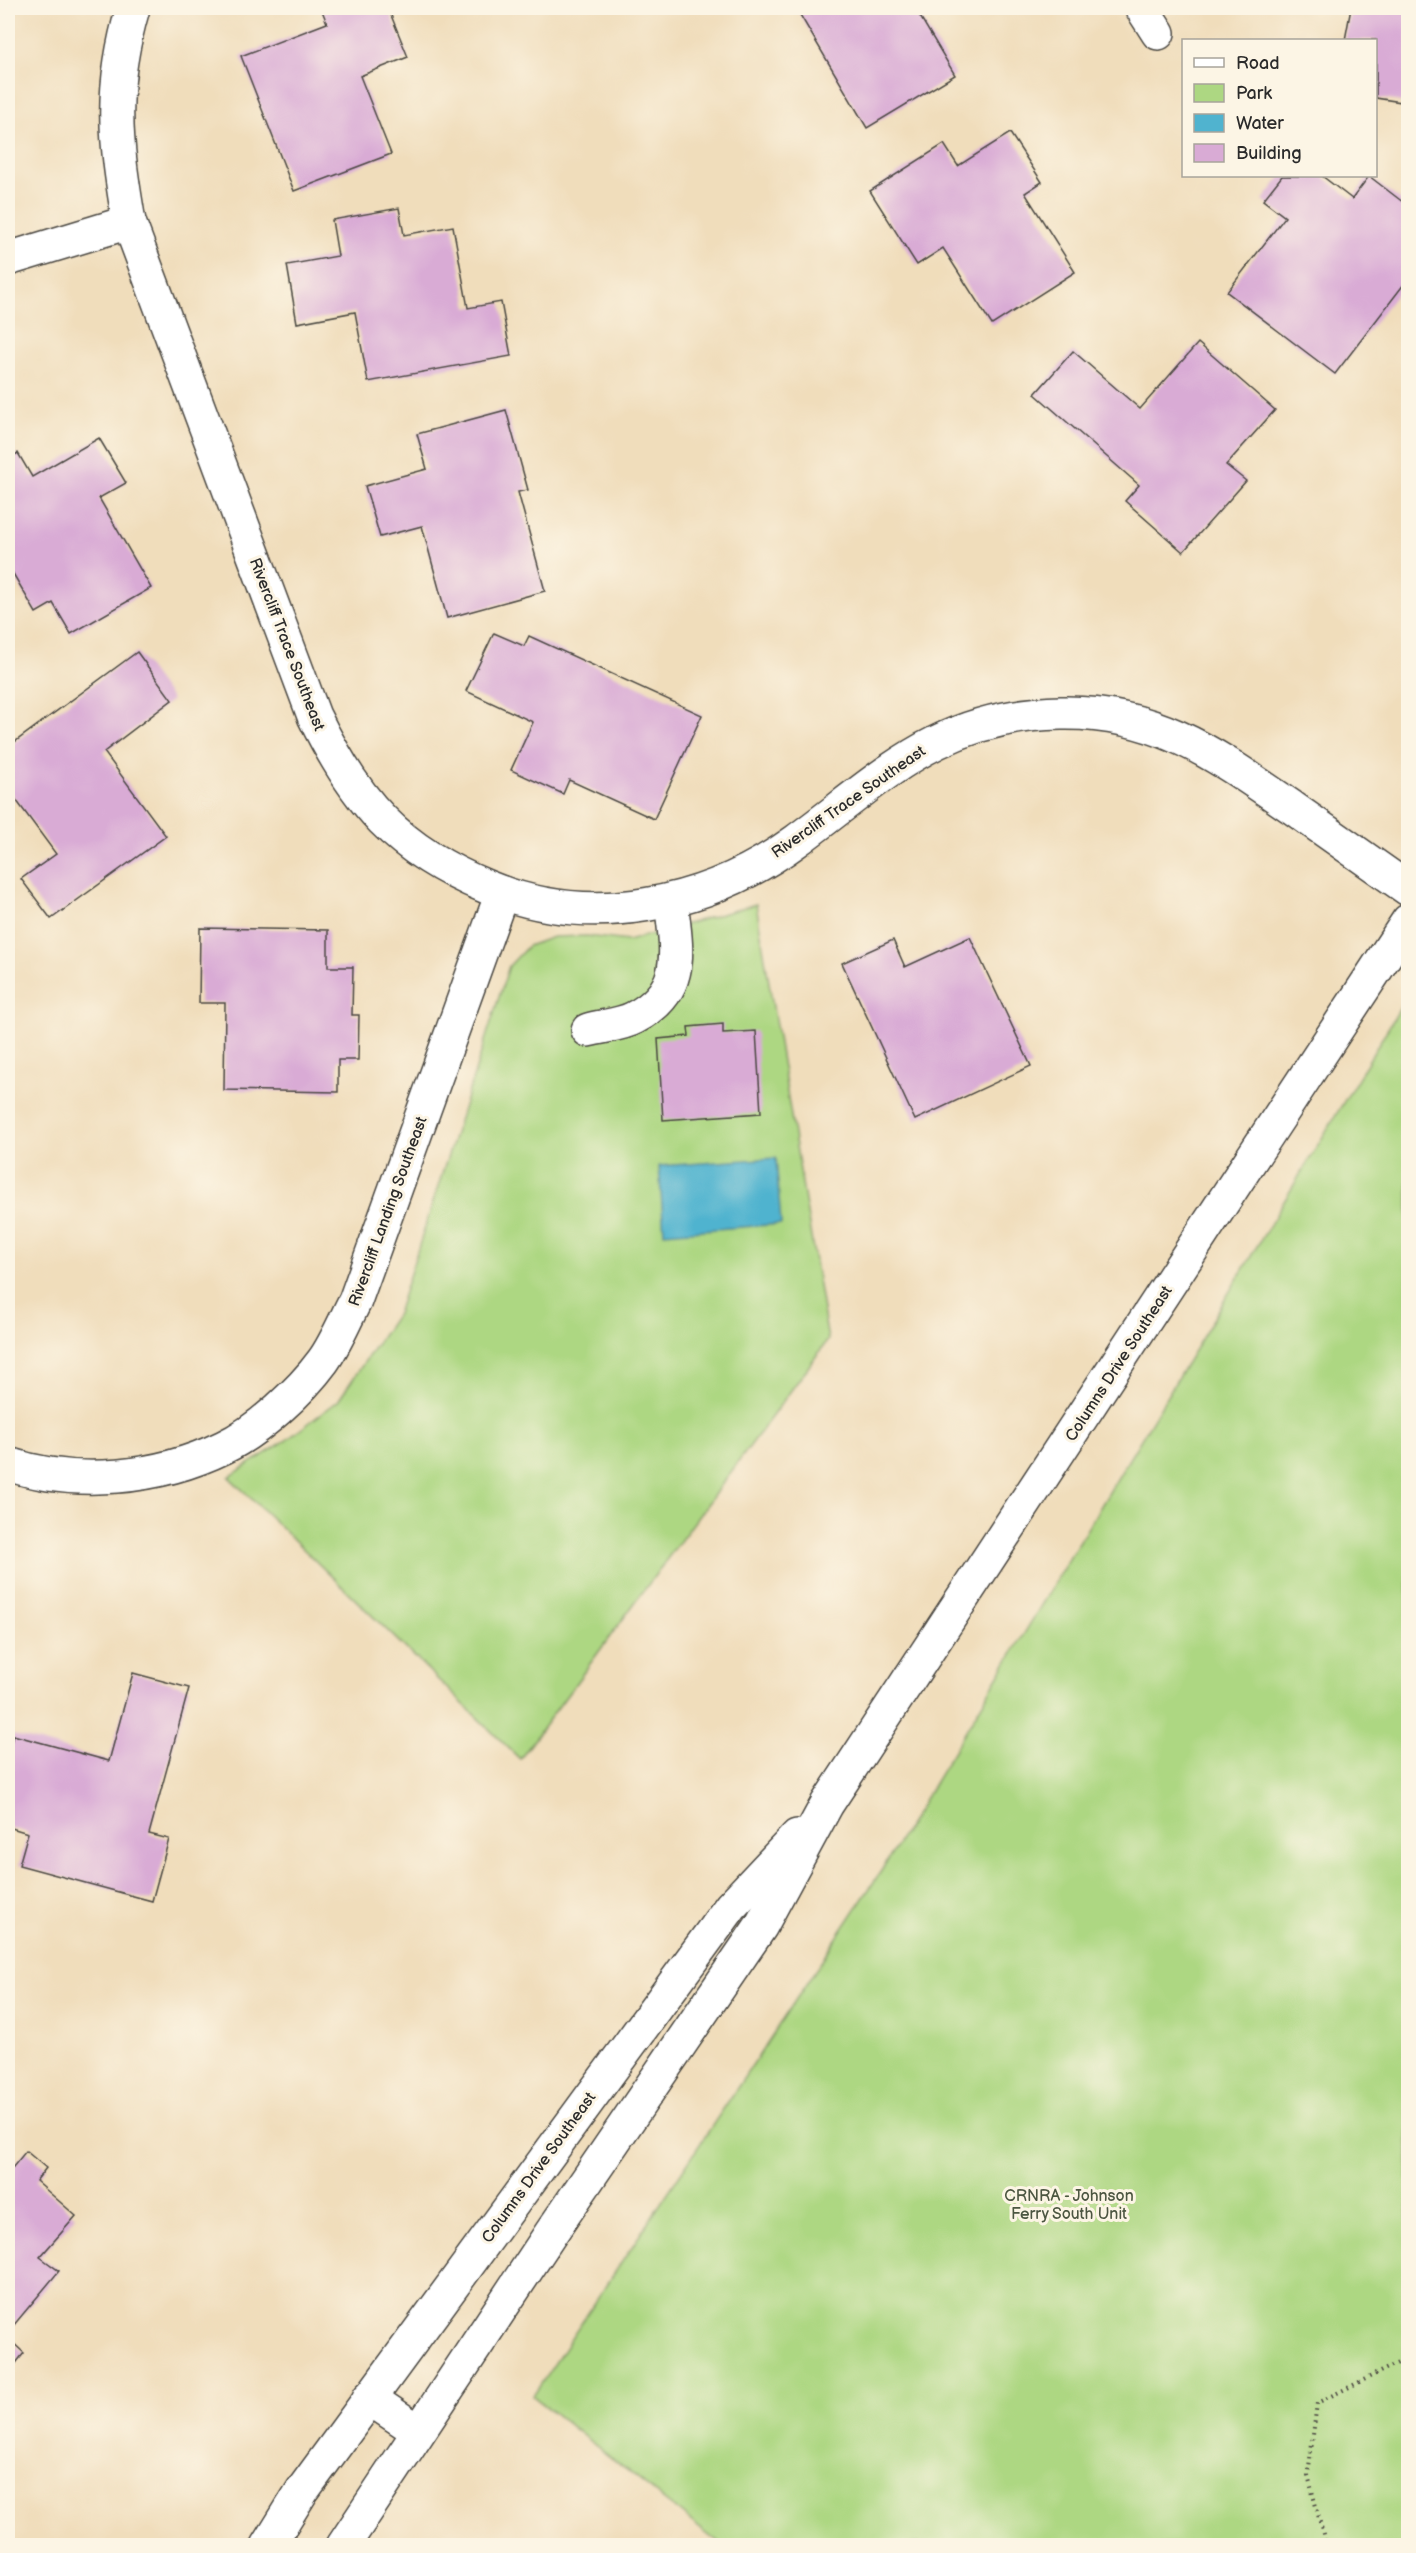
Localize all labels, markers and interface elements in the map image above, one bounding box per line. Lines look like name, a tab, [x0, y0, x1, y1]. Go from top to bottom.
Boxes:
legend	[1182, 39, 1377, 177]
text: Road	[1236, 53, 1280, 74]
text: Park	[1236, 83, 1272, 104]
text: Water	[1236, 113, 1284, 134]
text: Building	[1236, 143, 1302, 164]
street label: Rivercliff Trace Southeast	[245, 556, 328, 734]
street label: Rivercliff Trace Southeast	[768, 742, 929, 863]
street label: Rivercliff Landing Southeast	[345, 1114, 432, 1309]
street label: Columns Drive Southeast	[1062, 1282, 1177, 1445]
street label: Columns Drive Southeast	[478, 2089, 600, 2247]
park label: CRNRA - Johnson Ferry South Unit	[1004, 2187, 1134, 2224]

